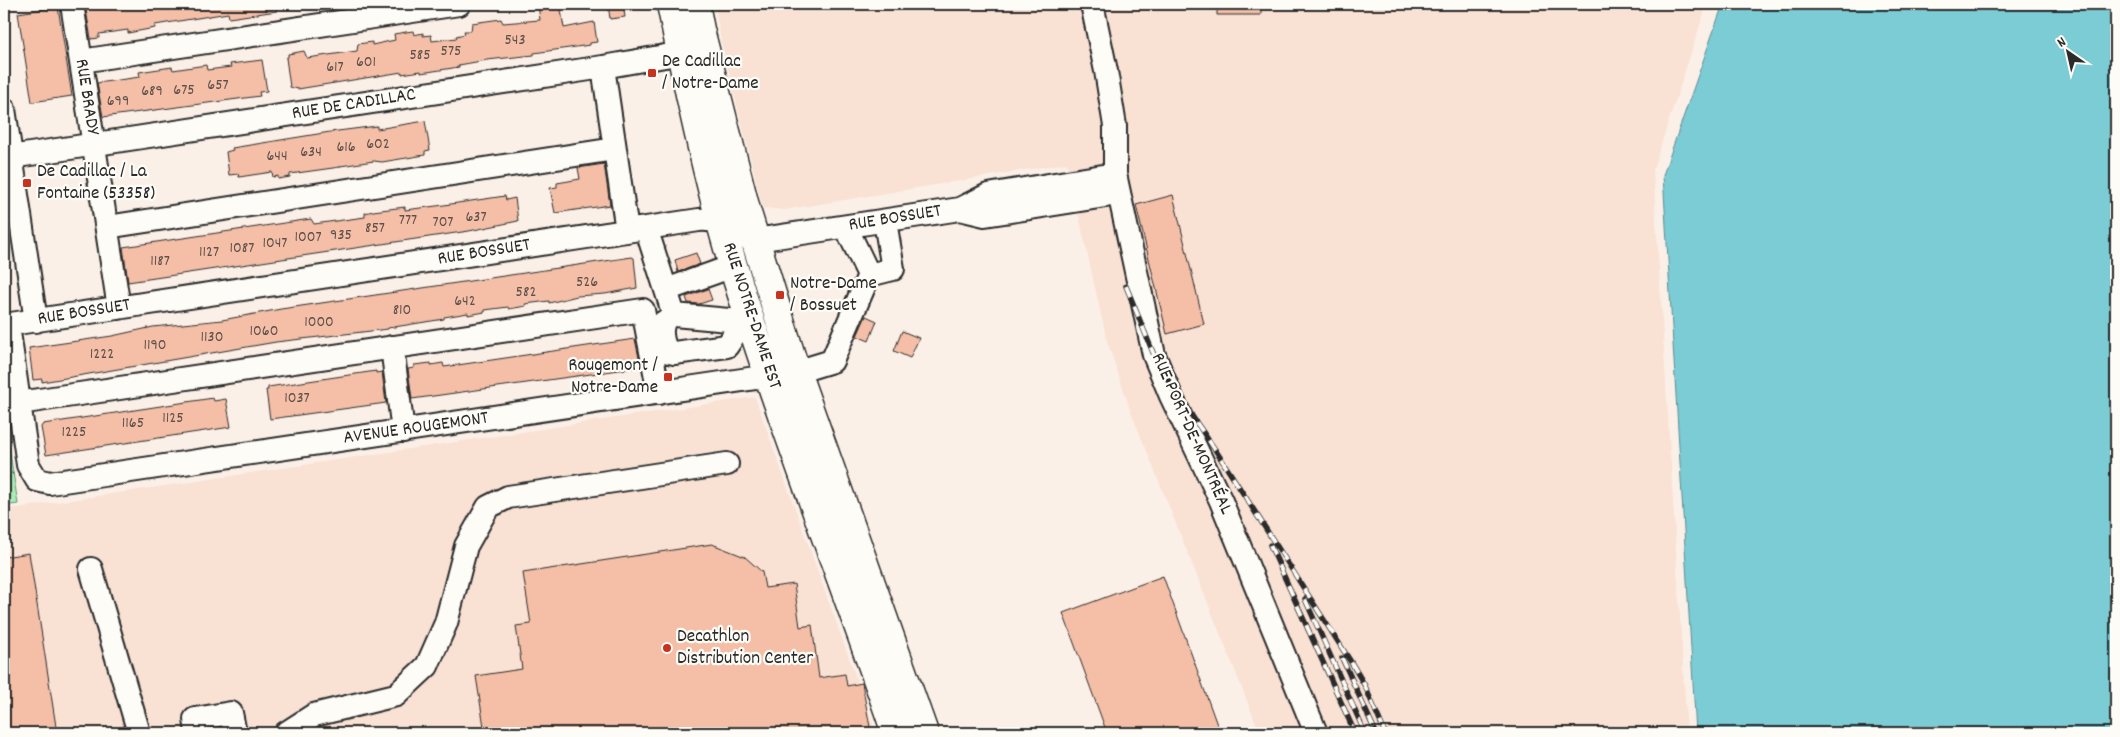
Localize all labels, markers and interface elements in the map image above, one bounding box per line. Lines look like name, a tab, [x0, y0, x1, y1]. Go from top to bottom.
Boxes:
north arrow	[2042, 28, 2092, 78]
house number: 543	[504, 29, 526, 52]
text: N	[2053, 33, 2070, 53]
house number: 575	[441, 40, 461, 63]
house number: 585	[409, 44, 431, 67]
place label: De Cadillac / Notre-Dame	[662, 49, 759, 98]
house number: 601	[356, 51, 376, 74]
house number: 617	[326, 56, 344, 79]
street label: RUE BRADY	[67, 57, 106, 138]
marker: De Cadillac / Notre-Dame	[646, 67, 658, 79]
house number: 657	[207, 74, 229, 97]
house number: 675	[173, 79, 195, 102]
house number: 689	[141, 80, 163, 103]
street label: RUE DE CADILLAC	[290, 82, 418, 128]
house number: 699	[107, 90, 129, 113]
house number: 602	[366, 133, 390, 156]
house number: 616	[336, 136, 356, 159]
house number: 634	[300, 141, 322, 164]
house number: 644	[266, 145, 288, 168]
place label: De Cadillac / La Fontaine (53358)	[37, 159, 155, 208]
marker: De Cadillac / La Fontaine (53358)	[21, 177, 33, 189]
street label: RUE BOSSUET	[847, 198, 944, 240]
house number: 637	[465, 206, 487, 229]
house number: 777	[399, 209, 417, 232]
house number: 707	[433, 211, 453, 234]
house number: 857	[365, 217, 385, 240]
house number: 935	[330, 224, 352, 247]
house number: 1007	[294, 226, 322, 249]
house number: 1047	[263, 232, 288, 255]
street label: RUE BOSSUET	[436, 232, 533, 274]
house number: 1087	[230, 237, 254, 260]
street label: RUE NOTRE-DAME EST	[715, 239, 788, 393]
house number: 1127	[199, 241, 219, 264]
house number: 1187	[150, 250, 170, 273]
house number: 526	[576, 271, 598, 294]
place label: Notre-Dame / Bossuet	[790, 271, 877, 320]
house number: 582	[516, 281, 536, 304]
marker: Notre-Dame / Bossuet	[774, 289, 786, 301]
house number: 642	[454, 290, 476, 313]
street label: RUE BOSSUET	[36, 292, 133, 334]
house number: 810	[393, 299, 411, 322]
house number: 1000	[304, 311, 334, 334]
house number: 1060	[250, 320, 278, 343]
house number: 1130	[201, 326, 223, 349]
house number: 1190	[143, 334, 167, 357]
house number: 1222	[90, 343, 114, 366]
street label: RUE PORT-DE-MONTRÉAL	[1143, 349, 1239, 519]
place label: Rougemont / Notre-Dame	[568, 353, 658, 402]
marker: Rougemont / Notre-Dame	[662, 371, 674, 383]
house number: 1037	[284, 387, 310, 410]
street label: AVENUE ROUGEMONT	[342, 405, 491, 453]
house number: 1125	[162, 407, 184, 430]
house number: 1165	[122, 412, 144, 435]
house number: 1225	[62, 421, 86, 444]
place label: Decathlon Distribution Center	[677, 624, 813, 673]
marker: Decathlon Distribution Center	[661, 642, 673, 654]

